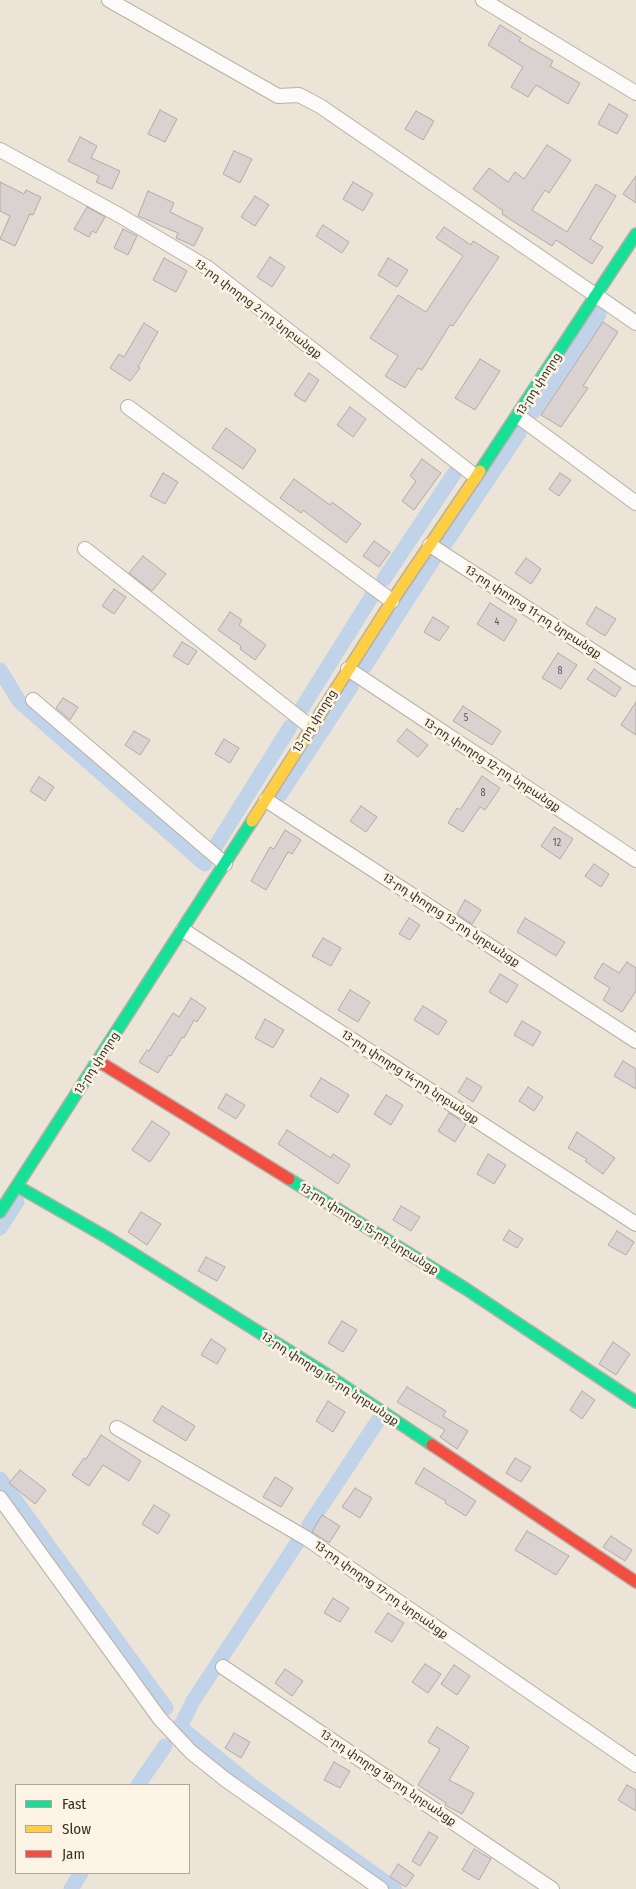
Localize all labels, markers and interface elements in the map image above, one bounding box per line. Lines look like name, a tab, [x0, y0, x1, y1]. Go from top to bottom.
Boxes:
street label: 13-րդ փողոց 2-րդ նրբանցք	[191, 256, 325, 362]
street label: 13-րդ փողոց	[513, 350, 565, 418]
street label: 13-րդ փողոց 11-րդ նրբանցք	[462, 562, 604, 662]
house number: 4	[495, 616, 499, 628]
house number: 8	[558, 665, 562, 677]
street label: 13-րդ փողոց	[290, 687, 340, 755]
house number: 5	[464, 712, 468, 724]
street label: 13-րդ փողոց 12-րդ նրբանցք	[421, 715, 563, 815]
house number: 8	[481, 787, 485, 799]
house number: 12	[553, 837, 561, 849]
street label: 13-րդ փողոց 13-րդ նրբանցք	[380, 870, 522, 970]
street label: 13-րդ փողոց 14-րդ նրբանցք	[338, 1027, 482, 1127]
street label: 13-րդ փողոց	[71, 1029, 123, 1097]
street label: 13-րդ փողոց 15-րդ նրբանցք	[297, 1180, 441, 1278]
street label: 13-րդ փողոց 16-րդ նրբանցք	[258, 1329, 402, 1429]
street label: 13-րդ փողոց 17-րդ նրբանցք	[311, 1538, 451, 1642]
street label: 13-րդ փողոց 18-րդ նրբանցք	[317, 1727, 459, 1829]
legend	[15, 1784, 190, 1874]
text: Fast	[62, 1795, 86, 1813]
text: Slow	[62, 1820, 91, 1838]
text: Jam	[62, 1845, 85, 1863]

